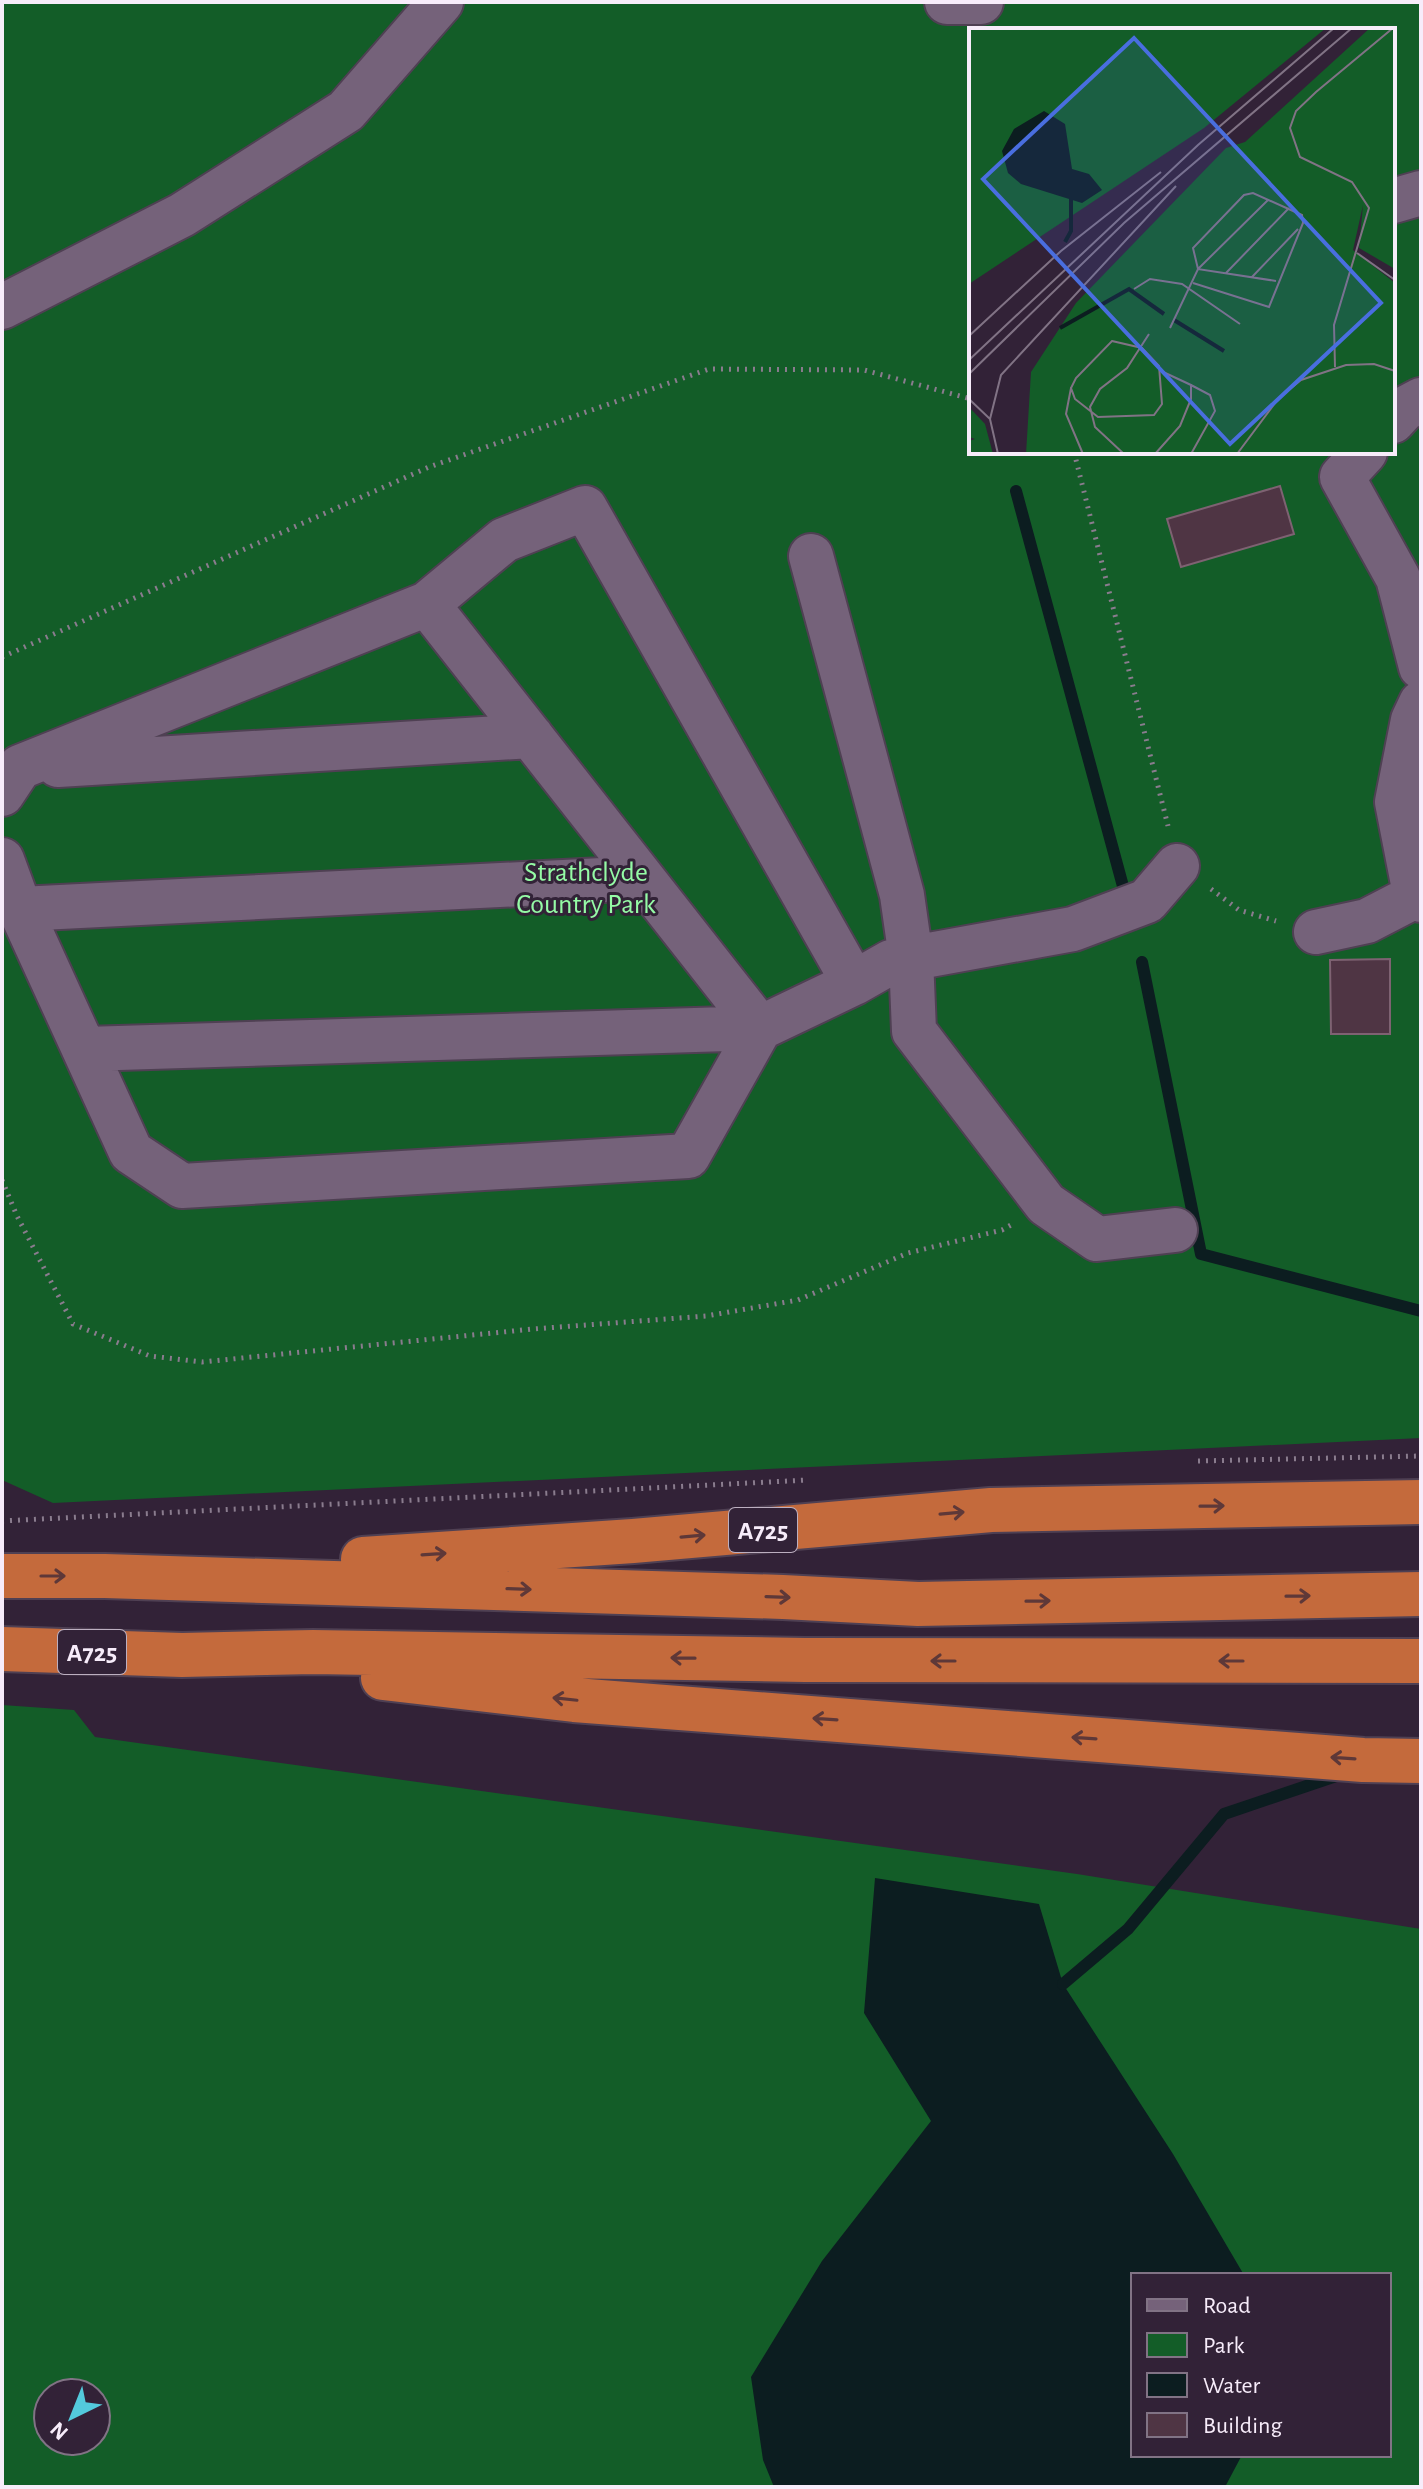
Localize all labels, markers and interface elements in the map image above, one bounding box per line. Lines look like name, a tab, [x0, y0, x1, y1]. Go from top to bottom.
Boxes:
inset map	[969, 28, 1395, 454]
park label: Strathclyde Country Park	[516, 859, 656, 919]
one-way arrow	[1198, 1498, 1225, 1513]
one-way arrow	[938, 1505, 965, 1520]
road number: A725	[729, 1508, 797, 1552]
one-way arrow	[679, 1528, 706, 1543]
one-way arrow	[420, 1546, 447, 1561]
one-way arrow	[39, 1568, 66, 1584]
one-way arrow	[505, 1581, 532, 1596]
one-way arrow	[1284, 1588, 1311, 1604]
one-way arrow	[764, 1589, 791, 1604]
one-way arrow	[1024, 1594, 1051, 1609]
road number: A725	[58, 1630, 126, 1674]
one-way arrow	[670, 1651, 697, 1666]
one-way arrow	[930, 1653, 957, 1669]
one-way arrow	[1218, 1653, 1245, 1669]
one-way arrow	[552, 1691, 579, 1706]
one-way arrow	[812, 1711, 839, 1726]
one-way arrow	[1071, 1730, 1098, 1745]
one-way arrow	[1330, 1750, 1357, 1765]
legend	[1131, 2273, 1391, 2457]
text: Road	[1203, 2294, 1251, 2318]
text: Park	[1203, 2334, 1244, 2358]
text: Water	[1203, 2374, 1261, 2398]
north arrow	[32, 2377, 112, 2457]
text: Building	[1203, 2414, 1282, 2438]
text: N	[46, 2418, 72, 2444]

